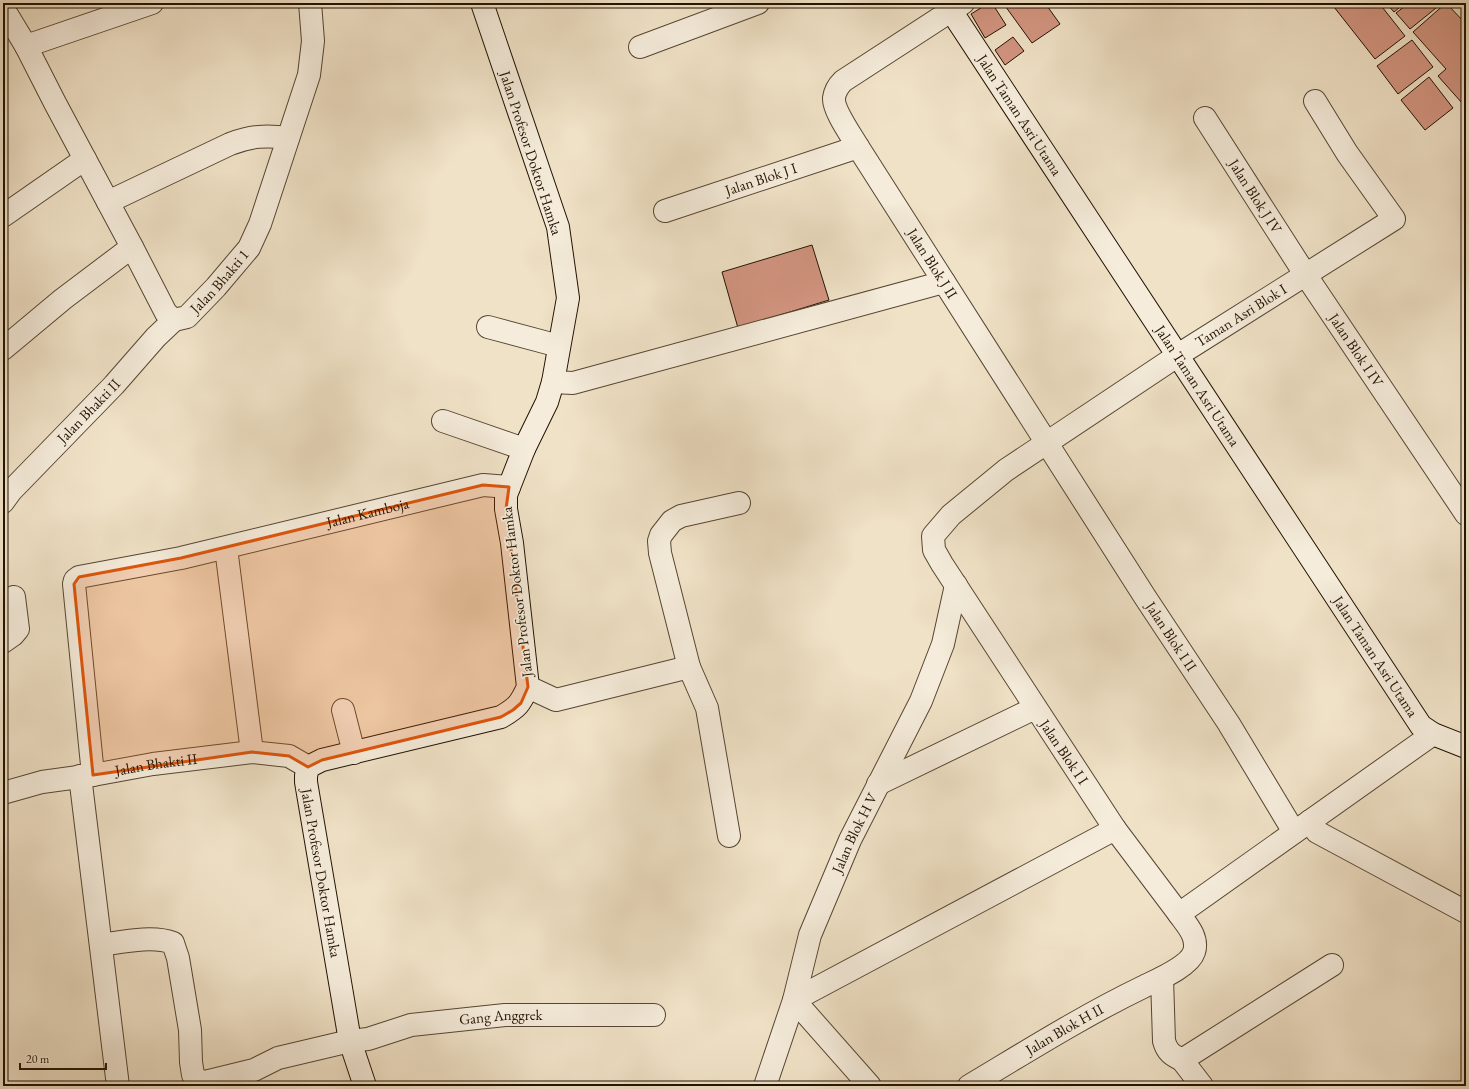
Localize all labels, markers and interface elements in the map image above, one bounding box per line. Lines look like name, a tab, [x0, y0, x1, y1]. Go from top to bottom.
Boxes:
street label: Jalan Taman Asri Utama	[972, 49, 1067, 179]
street label: Jalan Profesor Doktor Hamka	[495, 67, 567, 237]
street label: Jalan Blok J IV	[1224, 154, 1287, 238]
street label: Jalan Blok J I	[720, 158, 799, 200]
street label: Jalan Blok J II	[902, 223, 962, 302]
street label: Jalan Bhakti 1	[184, 245, 253, 319]
street label: Taman Asri Blok I	[1191, 279, 1290, 351]
street label: Jalan Blok I IV	[1324, 308, 1388, 391]
street label: Jalan Taman Asri Utama	[1150, 320, 1245, 450]
street label: Jalan Bhakti II	[51, 375, 124, 449]
street label: Jalan Kamboja	[323, 493, 411, 532]
street label: Jalan Profesor Doktor Hamka	[497, 506, 537, 680]
street label: Jalan Taman Asri Utama	[1328, 590, 1423, 721]
street label: Jalan Blok I II	[1141, 596, 1201, 675]
street label: Jalan Blok I I	[1035, 714, 1093, 788]
street label: Jalan Bhakti II	[111, 749, 198, 780]
street label: Jalan Profesor Doktor Hamka	[297, 785, 346, 959]
street label: Jalan Blok H V	[826, 789, 882, 878]
street label: Jalan Blok H II	[1020, 999, 1106, 1060]
street label: Gang Anggrek	[458, 1005, 544, 1029]
scale bar	[20, 1045, 106, 1071]
text: 20 m	[26, 1051, 50, 1067]

